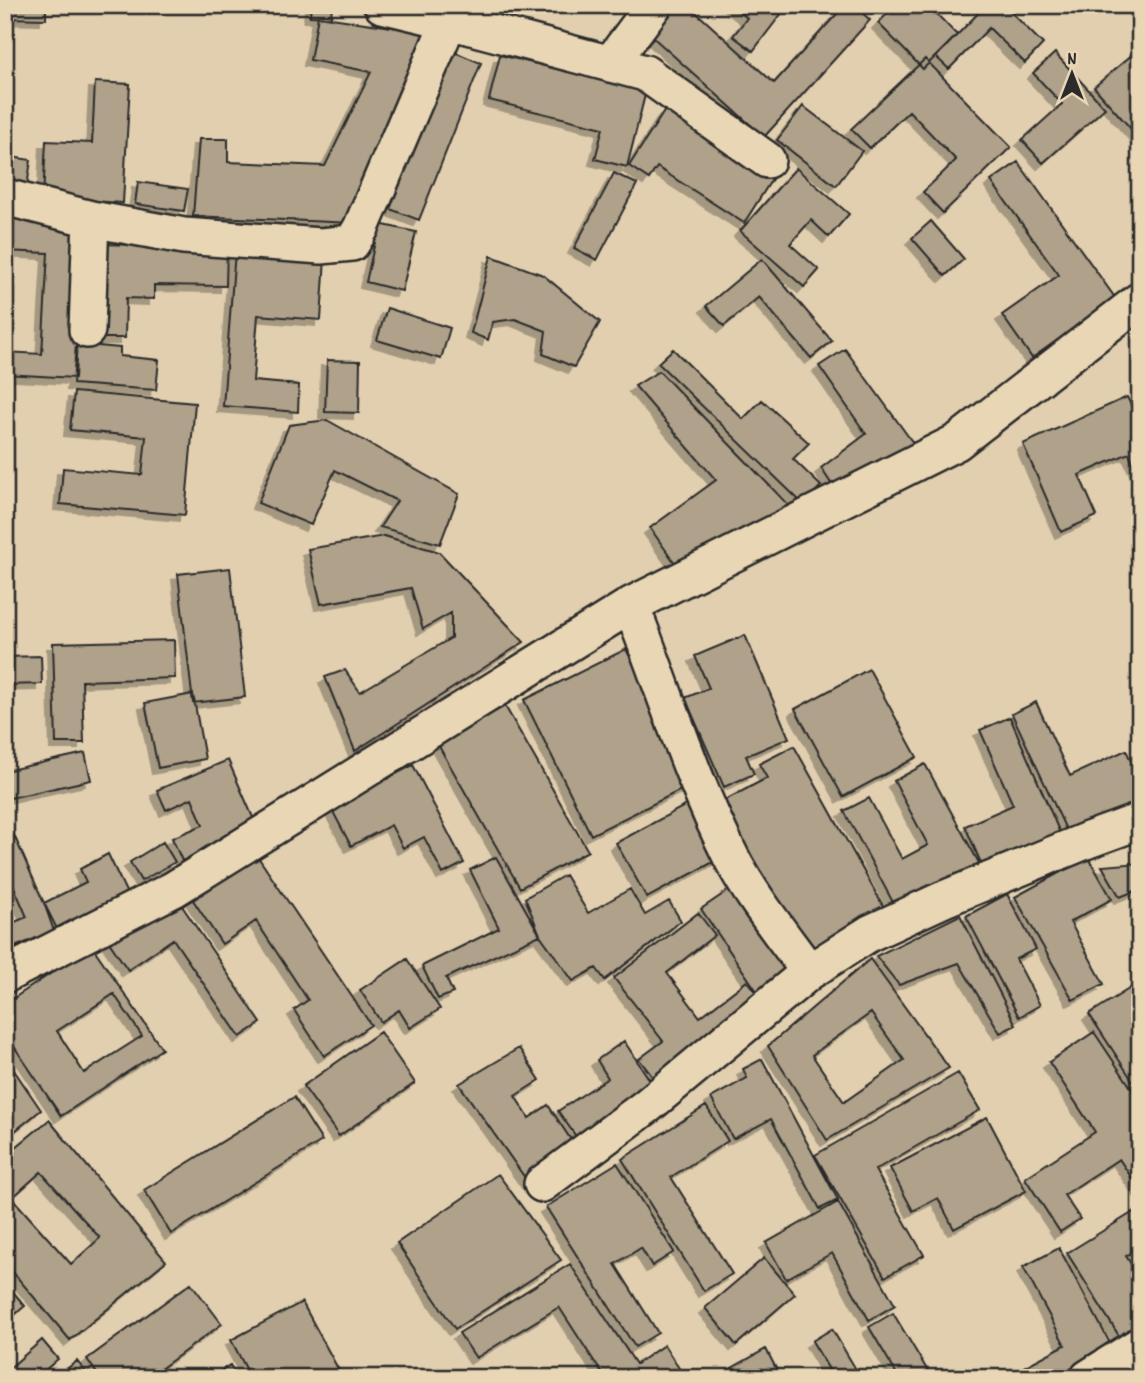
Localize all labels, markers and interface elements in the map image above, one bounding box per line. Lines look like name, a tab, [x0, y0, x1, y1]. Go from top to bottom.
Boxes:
north arrow	[1036, 38, 1106, 108]
text: N	[1067, 47, 1077, 74]

